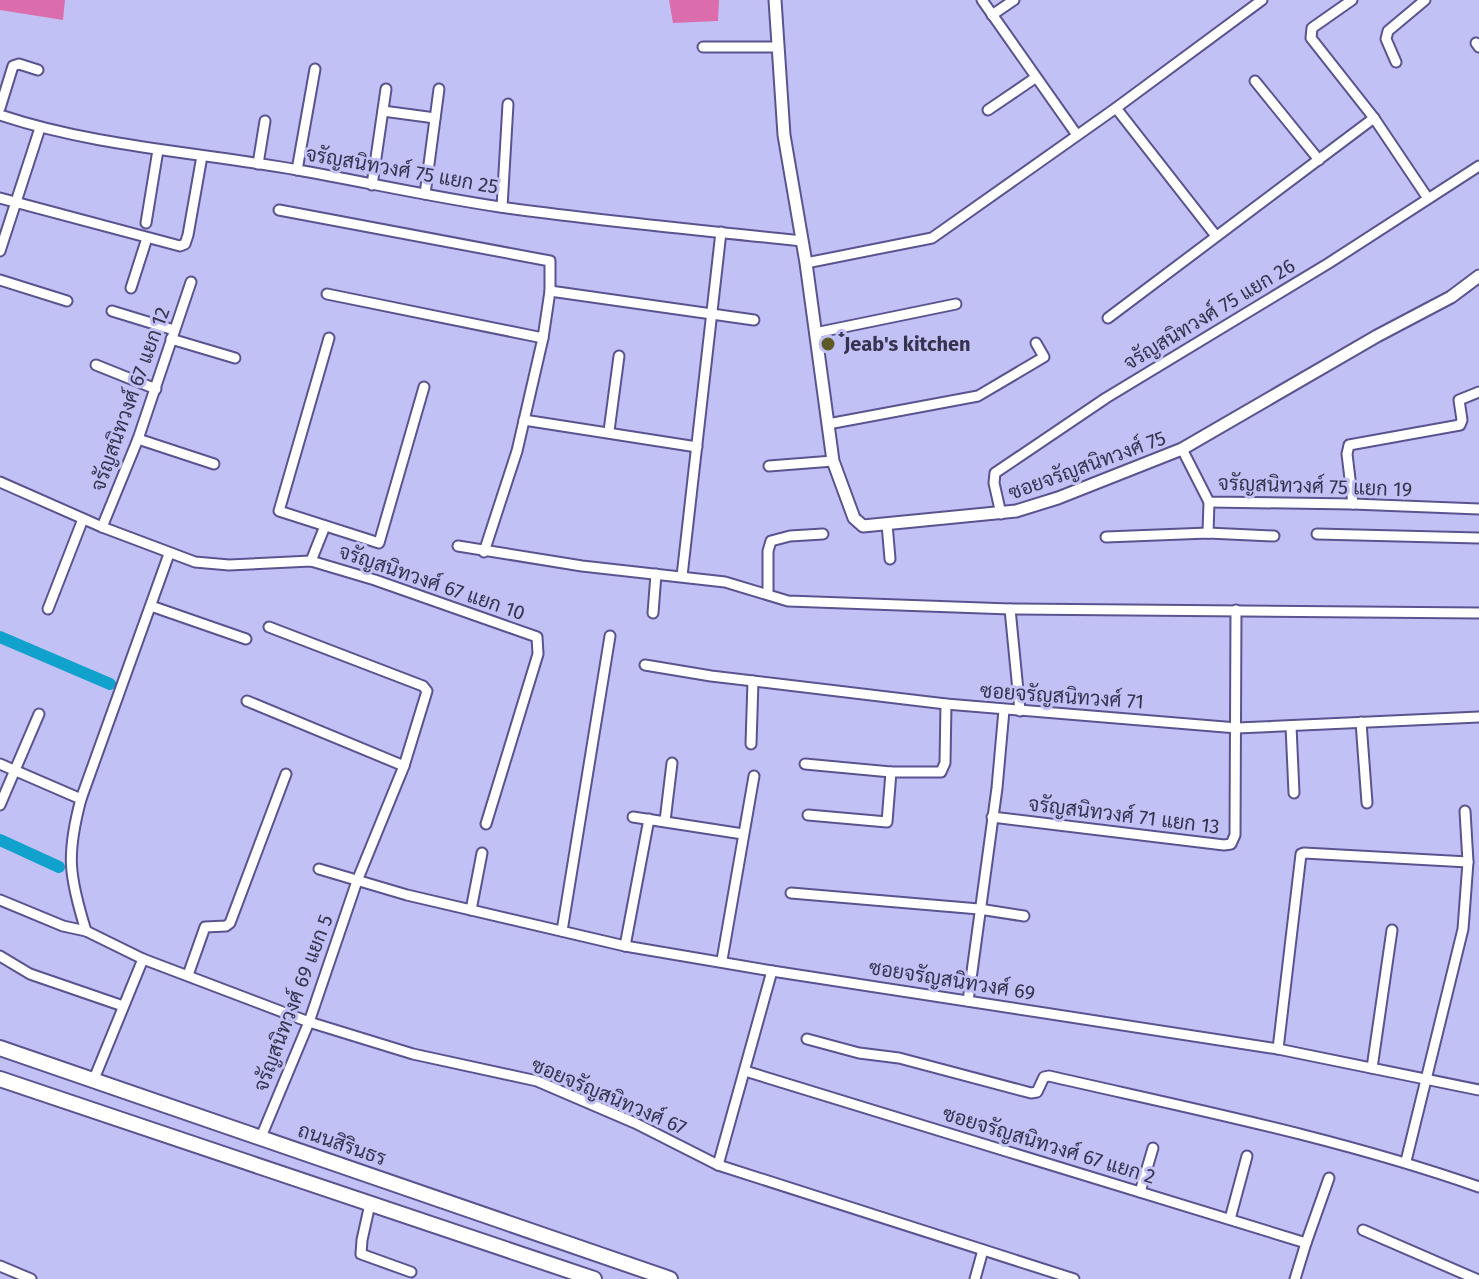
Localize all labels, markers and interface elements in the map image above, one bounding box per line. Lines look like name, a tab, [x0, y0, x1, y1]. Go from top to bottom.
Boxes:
street label: จรัญสนิทวงศ์ 75 แยก 25	[304, 139, 501, 199]
street label: จรัญสนิทวงศ์ 75 แยก 26	[1118, 252, 1299, 375]
street label: จรัญสนิทวงศ์ 67 แยก 12	[84, 303, 175, 494]
place label: ๋Jeab's kitchen	[838, 332, 971, 356]
marker: ๋Jeab's kitchen	[819, 335, 837, 353]
street label: ซอยจรัญสนิทวงศ์ 75	[1004, 424, 1169, 505]
street label: จรัญสนิทวงศ์ 75 แยก 19	[1217, 469, 1413, 501]
street label: จรัญสนิทวงศ์ 67 แยก 10	[336, 537, 529, 625]
street label: ซอยจรัญสนิทวงศ์ 71	[979, 676, 1145, 714]
street label: จรัญสนิทวงศ์ 71 แยก 13	[1027, 789, 1221, 839]
street label: จรัญสนิทวงศ์ 69 แยก 5	[246, 910, 338, 1095]
street label: ซอยจรัญสนิทวงศ์ 69	[867, 953, 1037, 1005]
street label: ซอยจรัญสนิทวงศ์ 67	[528, 1051, 691, 1140]
street label: ซอยจรัญสนิทวงศ์ 67 แยก 2	[940, 1099, 1159, 1189]
street label: ถนนสิรินธร	[295, 1118, 389, 1170]

